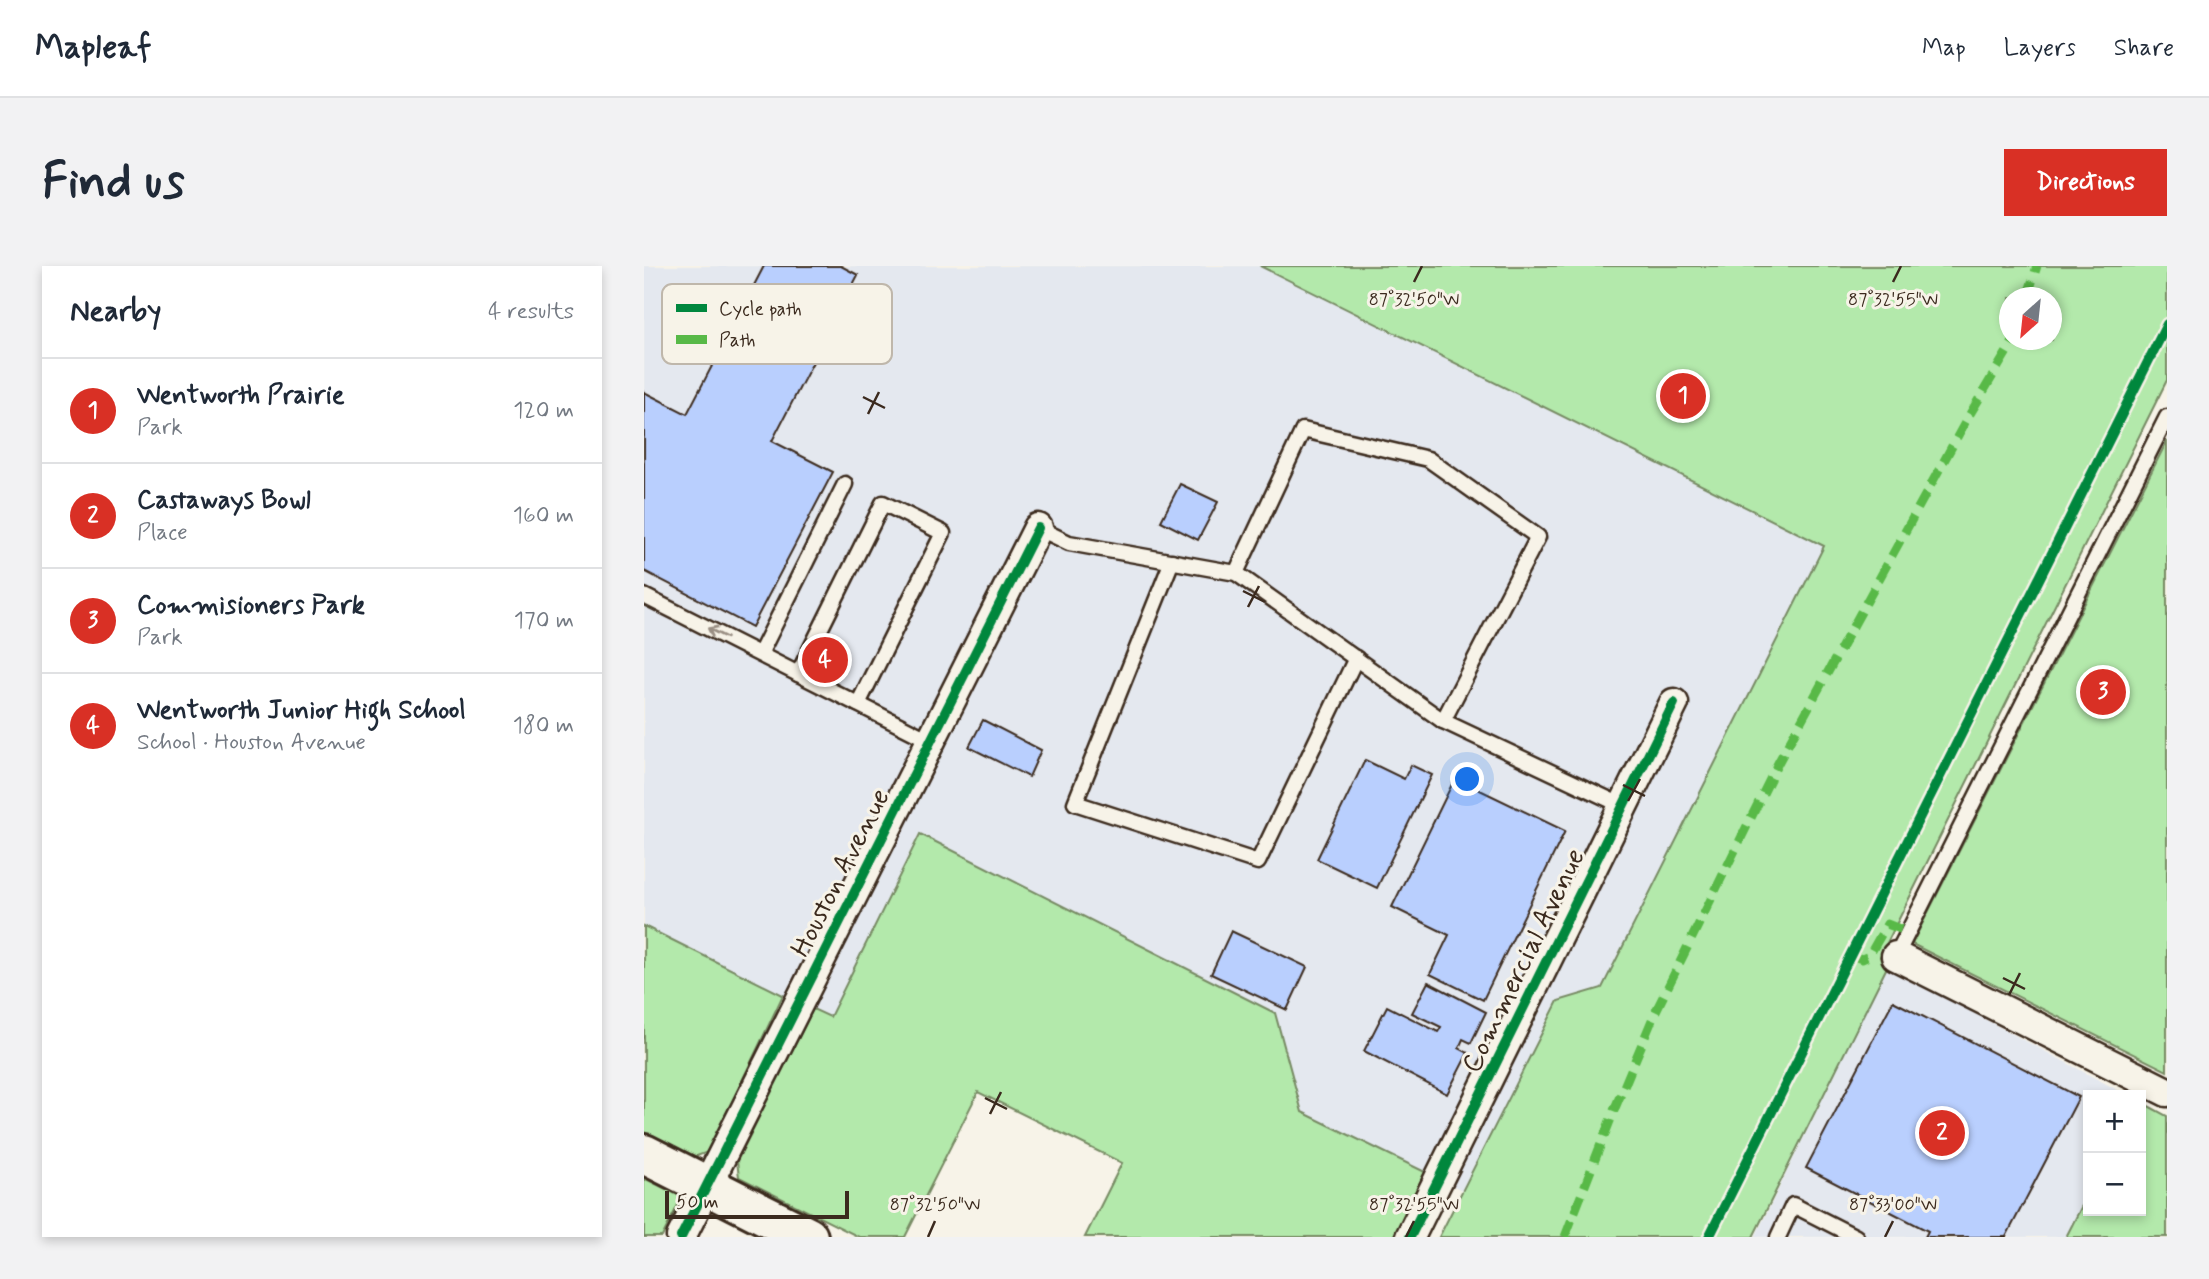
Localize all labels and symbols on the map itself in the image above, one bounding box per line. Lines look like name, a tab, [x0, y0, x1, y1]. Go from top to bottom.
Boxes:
legend	[662, 284, 892, 364]
north arrow	[1999, 287, 2062, 350]
text: 87°32'50"W	[1369, 288, 1459, 312]
text: 87°32'55"W	[1848, 288, 1938, 312]
text: Cycle path	[719, 297, 802, 322]
text: Path	[719, 328, 756, 353]
pin: 1	[1660, 370, 1706, 422]
one-way arrow	[707, 625, 728, 639]
pin: 4	[802, 634, 848, 686]
pin: 3	[2080, 666, 2126, 718]
your location	[1450, 762, 1484, 796]
street label: Houston Avenue	[783, 783, 900, 964]
street label: Commercial Avenue	[1454, 843, 1595, 1079]
pin: 2	[1919, 1107, 1965, 1159]
scale bar	[665, 1188, 849, 1220]
text: 87°32'50"W	[890, 1193, 980, 1217]
text: 87°32'55"W	[1369, 1193, 1459, 1217]
text: 87°33'00"W	[1849, 1193, 1937, 1217]

